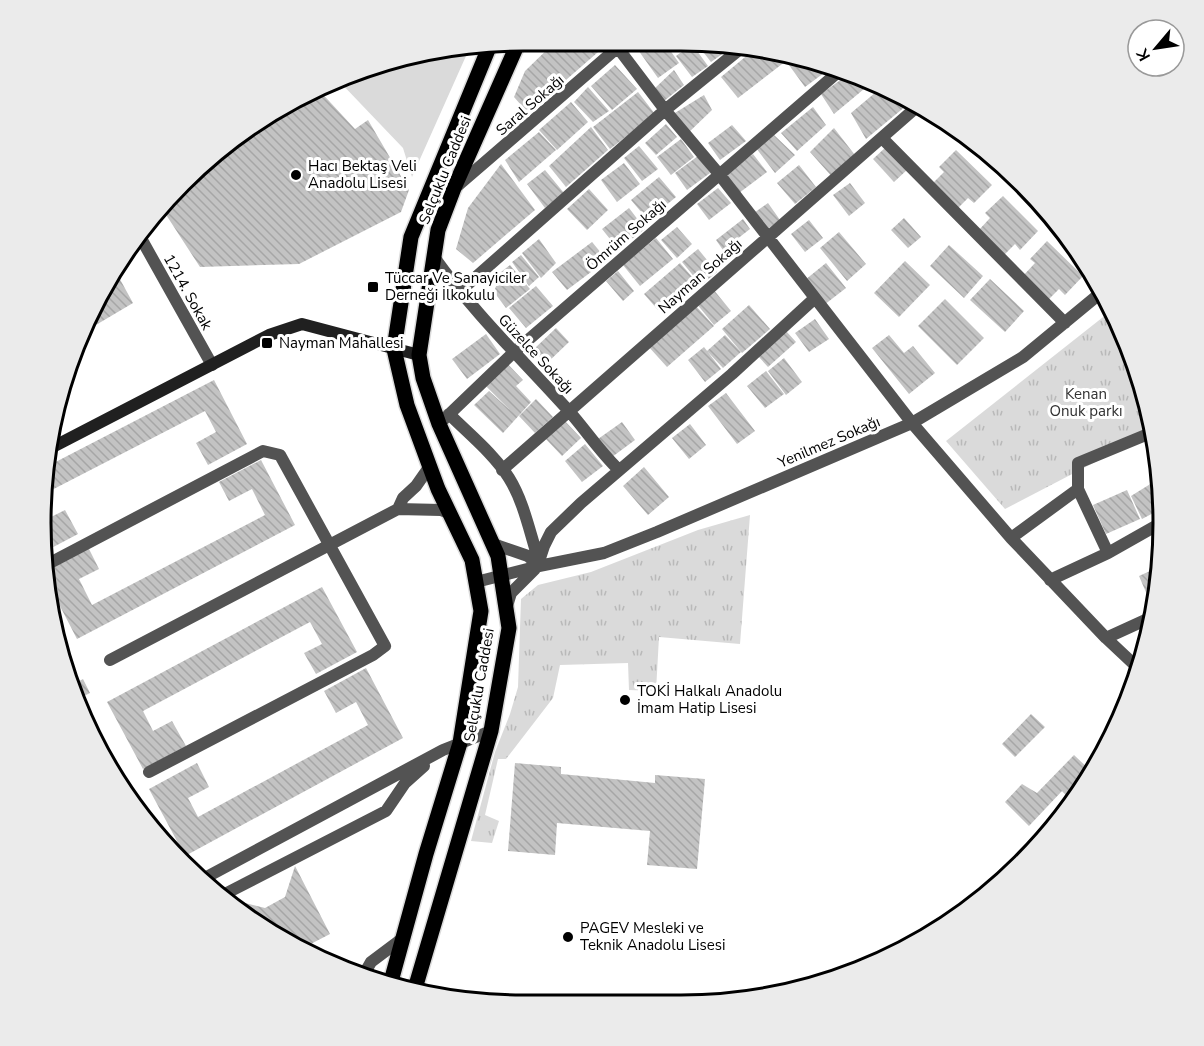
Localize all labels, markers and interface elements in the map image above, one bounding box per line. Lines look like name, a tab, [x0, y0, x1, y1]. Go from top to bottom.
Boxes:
north arrow	[1126, 18, 1186, 78]
text: K	[1131, 44, 1156, 65]
street label: Saral Sokağı	[492, 70, 568, 140]
street label: Selçuklu Caddesi	[414, 113, 476, 227]
place label: Hacı Bektaş Veli Anadolu Lisesi	[308, 156, 417, 193]
marker: Hacı Bektaş Veli Anadolu Lisesi	[289, 168, 303, 182]
street label: Ömrüm Sokağı	[582, 195, 670, 275]
street label: Nayman Sokağı	[654, 234, 746, 318]
street label: 1214. Sokak	[159, 251, 217, 334]
place label: Tüccar Ve Sanayiciler Derneği İlkokulu	[385, 268, 527, 305]
marker: Tüccar Ve Sanayiciler Derneği İlkokulu	[366, 280, 380, 294]
street label: Güzelce Sokağı	[494, 310, 578, 398]
place label: Nayman Mahallesi	[279, 333, 404, 353]
marker: Nayman Mahallesi	[260, 336, 274, 350]
park label: Kenan Onuk parkı	[1050, 384, 1122, 421]
street label: Yenilmez Sokağı	[774, 412, 883, 473]
street label: Selçuklu Caddesi	[459, 627, 499, 743]
place label: TOKİ Halkalı Anadolu İmam Hatip Lisesi	[637, 681, 782, 718]
marker: TOKİ Halkalı Anadolu İmam Hatip Lisesi	[618, 693, 632, 707]
place label: PAGEV Mesleki ve Teknik Anadolu Lisesi	[580, 918, 725, 955]
marker: PAGEV Mesleki ve Teknik Anadolu Lisesi	[561, 930, 575, 944]

